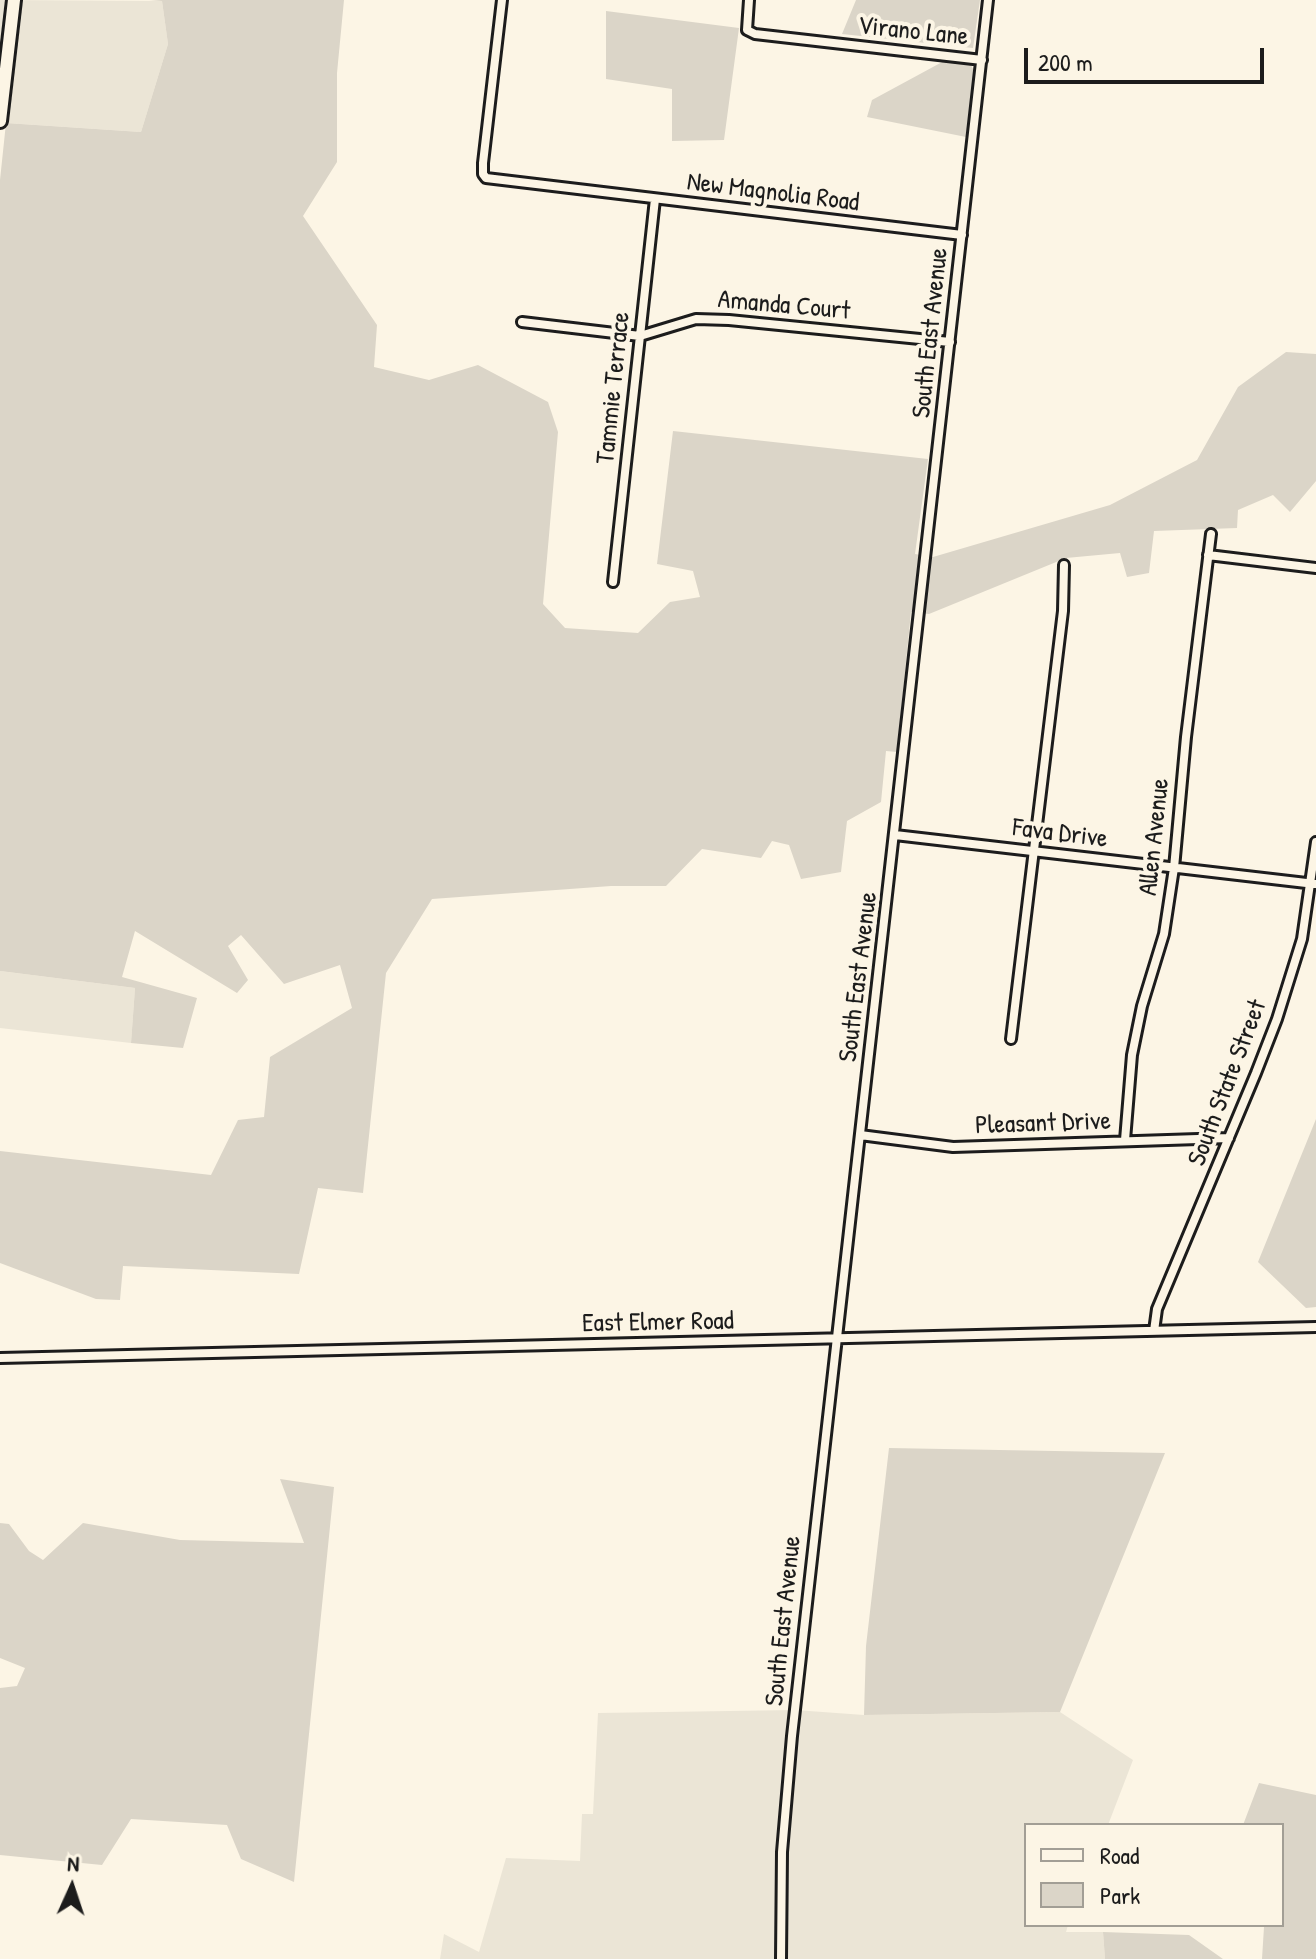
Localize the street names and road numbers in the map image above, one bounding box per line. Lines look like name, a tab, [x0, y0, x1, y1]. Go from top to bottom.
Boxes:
street label: Virano Lane	[856, 11, 970, 53]
street label: New Magnolia Road	[685, 167, 861, 219]
street label: South East Avenue	[907, 246, 955, 420]
street label: Amanda Court	[717, 285, 851, 327]
street label: Tammie Terrace	[590, 310, 638, 466]
street label: Allen Avenue	[1133, 777, 1177, 897]
street label: Fava Drive	[1011, 813, 1109, 855]
street label: South East Avenue	[833, 890, 885, 1064]
street label: South State Street	[1182, 995, 1274, 1171]
street label: Pleasant Drive	[975, 1106, 1111, 1142]
street label: East Elmer Road	[582, 1306, 734, 1340]
street label: South East Avenue	[760, 1534, 808, 1708]

